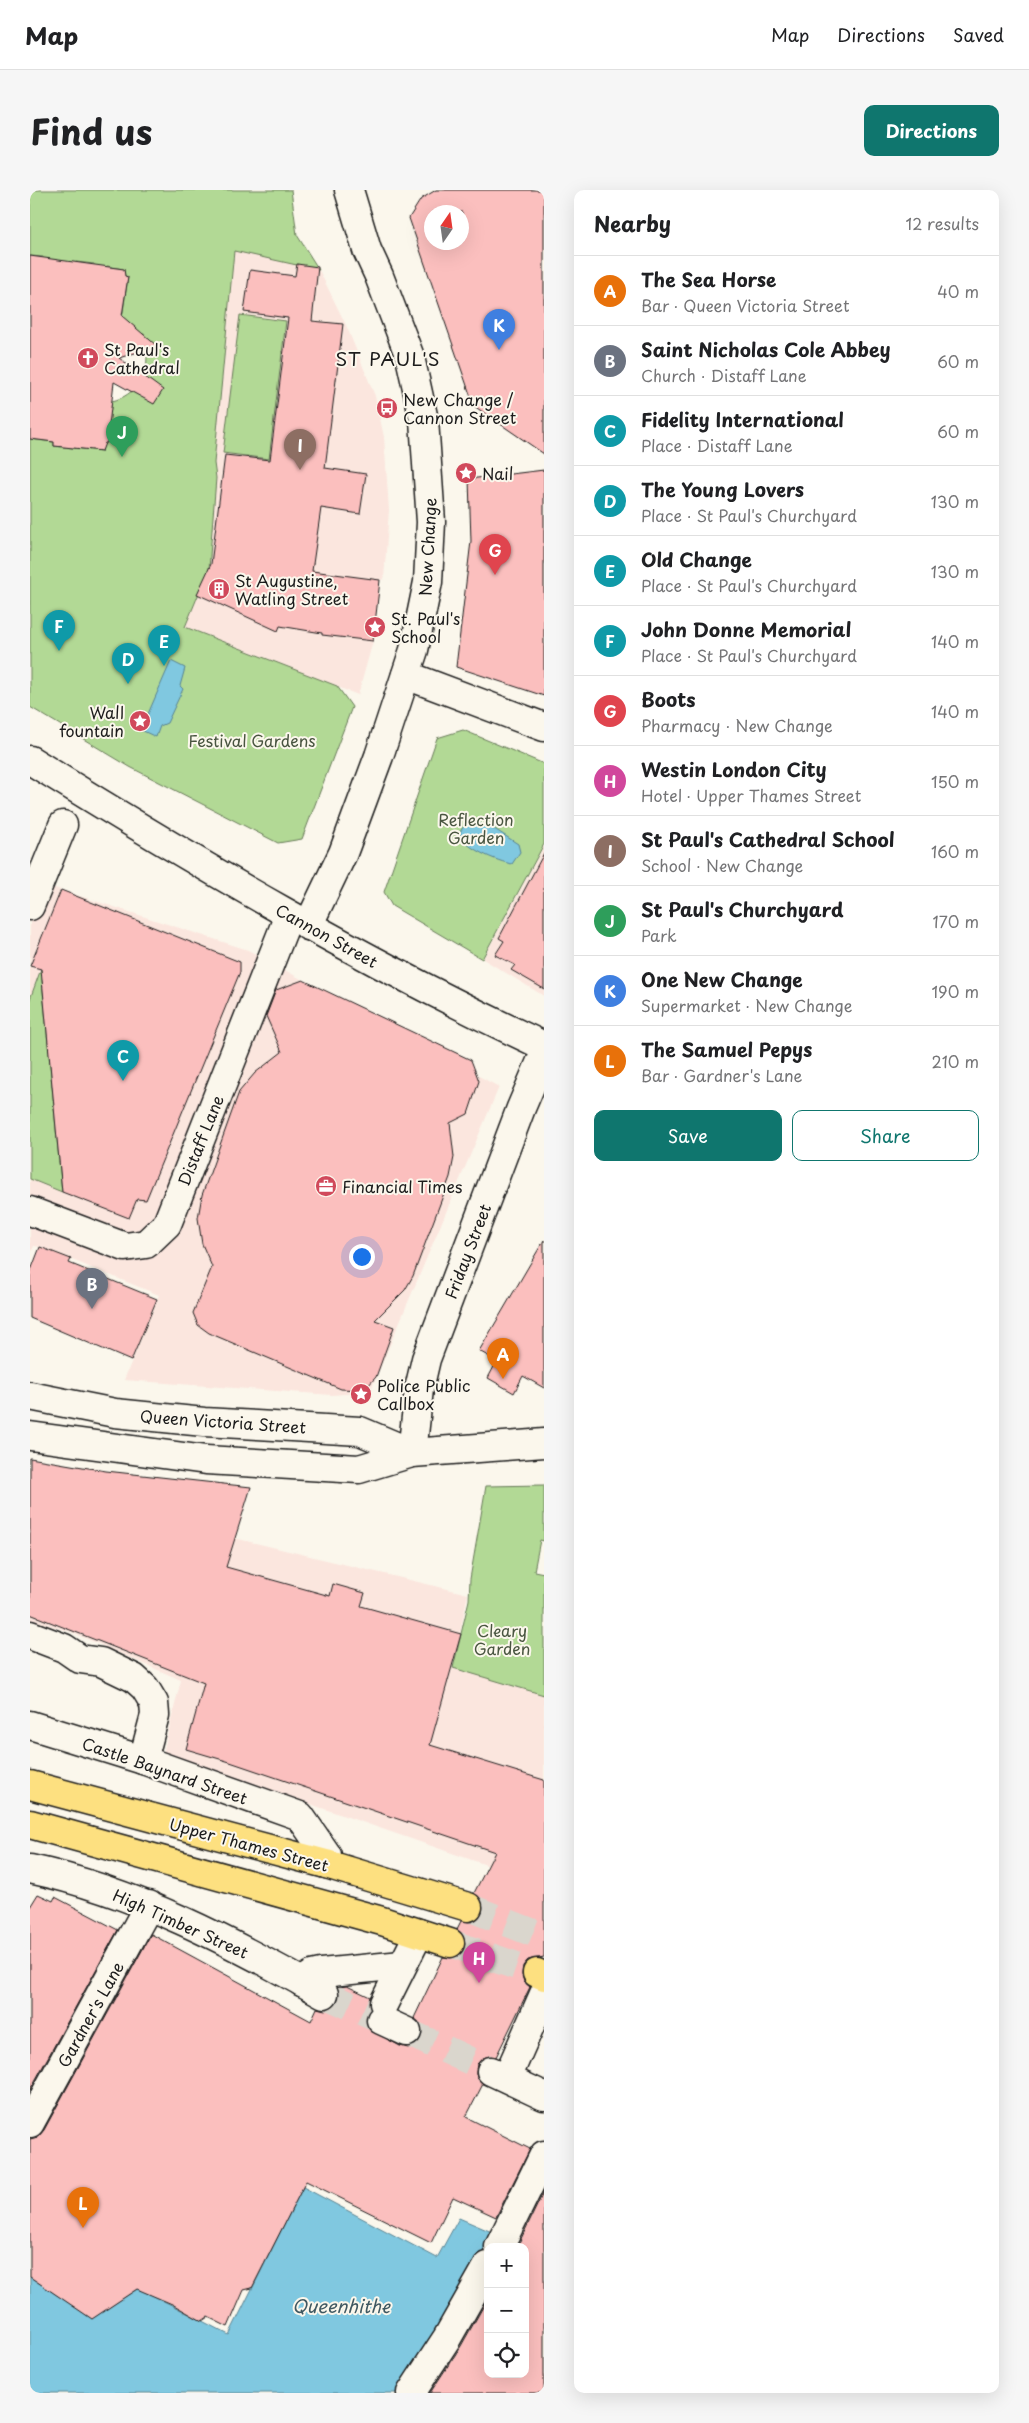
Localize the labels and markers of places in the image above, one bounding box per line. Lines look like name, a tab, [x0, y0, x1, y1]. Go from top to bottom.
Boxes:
pin: K	[483, 309, 515, 350]
place label: St Paul's Cathedral	[104, 337, 180, 379]
church icon: St Paul's Cathedral	[76, 346, 100, 370]
place label: New Change / Cannon Street	[403, 387, 517, 429]
bus stop icon: New Change / Cannon Street	[375, 396, 399, 420]
pin: J	[106, 416, 138, 457]
pin: I	[284, 429, 316, 470]
place icon: Nail	[454, 461, 478, 485]
place label: Nail	[482, 461, 513, 485]
pin: G	[479, 534, 511, 575]
place label: St Augustine, Watling Street	[235, 568, 349, 610]
building icon: St Augustine, Watling Street	[207, 577, 231, 601]
place label: St. Paul's School	[391, 606, 460, 648]
pin: F	[43, 610, 75, 651]
place icon: St. Paul's School	[363, 615, 387, 639]
pin: E	[148, 625, 180, 666]
pin: D	[112, 643, 144, 684]
place label: Wall fountain	[59, 700, 124, 742]
place icon: Wall fountain	[128, 709, 152, 733]
pin: C	[107, 1040, 139, 1081]
office icon: Financial Times	[314, 1174, 338, 1198]
place label: Financial Times	[342, 1174, 462, 1198]
pin: B	[76, 1268, 108, 1309]
pin: A	[487, 1338, 519, 1379]
place label: Police Public Callbox	[377, 1373, 470, 1415]
place icon: Police Public Callbox	[349, 1382, 373, 1406]
pin: H	[463, 1942, 495, 1983]
pin: L	[67, 2187, 99, 2228]

